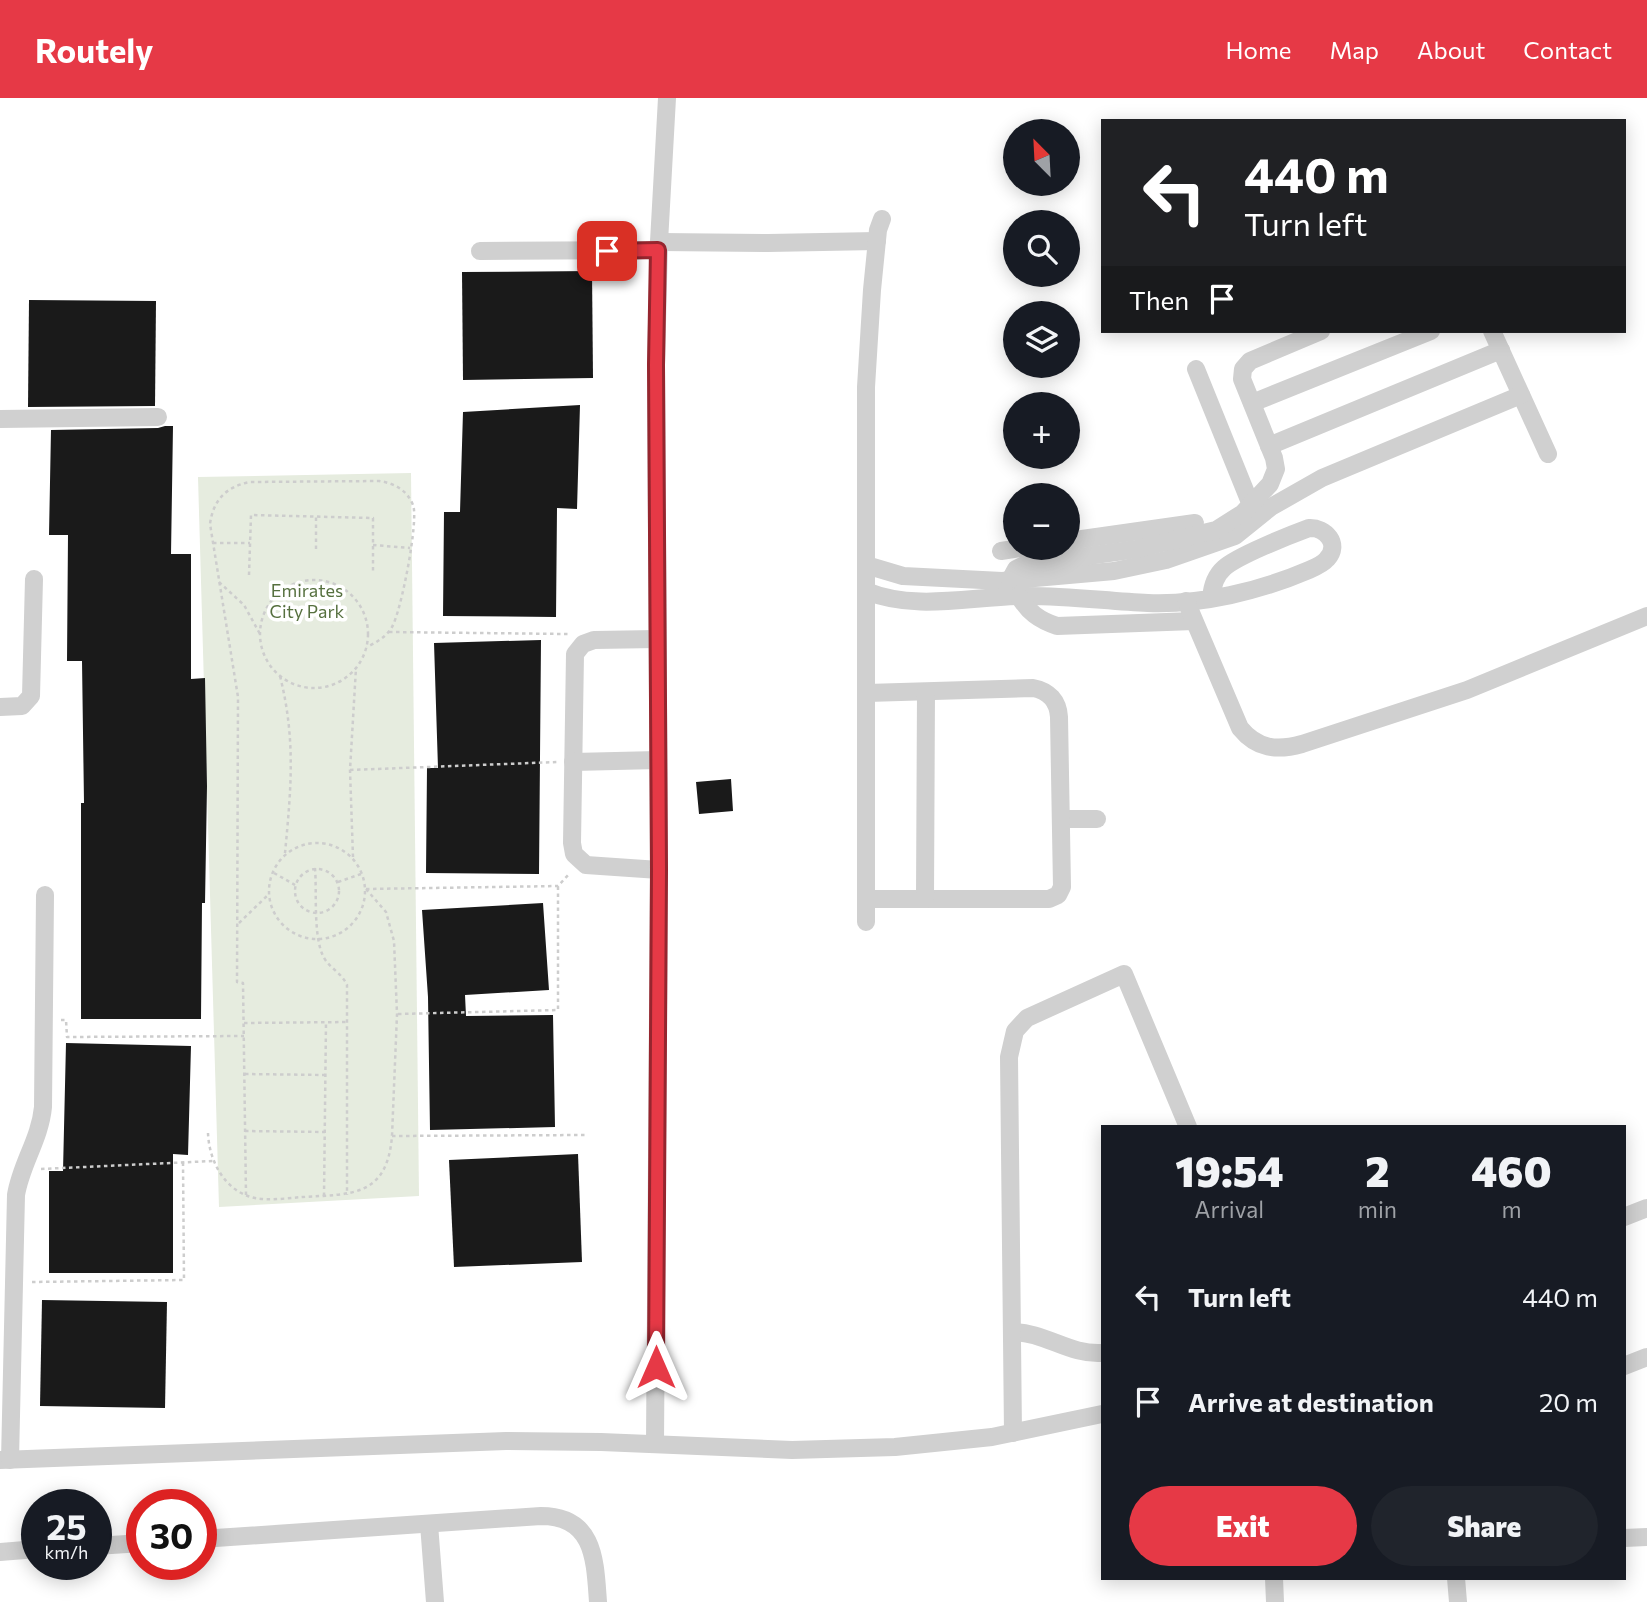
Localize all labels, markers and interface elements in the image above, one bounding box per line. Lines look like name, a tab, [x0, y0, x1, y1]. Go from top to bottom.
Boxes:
text: Routely	[35, 29, 153, 70]
text: Home	[1226, 35, 1292, 64]
text: Map	[1330, 35, 1379, 64]
text: About	[1417, 35, 1485, 64]
text: Contact	[1523, 35, 1612, 64]
north arrow	[1003, 119, 1080, 196]
map controls	[1003, 119, 1080, 560]
text: 440 m	[1244, 143, 1389, 203]
icon: left	[1129, 147, 1220, 238]
text: Turn left	[1244, 203, 1368, 243]
button: search	[1003, 210, 1080, 287]
pin	[577, 221, 637, 281]
icon: arrive	[588, 232, 626, 270]
icon: arrive	[1203, 280, 1241, 318]
text: Then	[1129, 284, 1189, 315]
button: layers	[1003, 301, 1080, 378]
button: +	[1003, 392, 1080, 469]
button: −	[1003, 483, 1080, 560]
park label: Emirates City Park	[270, 579, 345, 622]
text: 19:54	[1175, 1144, 1284, 1196]
text: 2	[1365, 1144, 1390, 1196]
text: 460	[1471, 1144, 1552, 1196]
text: Arrival	[1195, 1195, 1264, 1223]
text: min	[1358, 1195, 1397, 1223]
text: m	[1501, 1195, 1522, 1223]
icon: left	[1129, 1278, 1167, 1316]
text: Turn left	[1188, 1281, 1291, 1312]
text: 440 m	[1522, 1281, 1598, 1312]
position arrow	[619, 1330, 693, 1404]
icon: arrive	[1129, 1383, 1167, 1421]
text: Arrive at destination	[1188, 1386, 1434, 1417]
text: 20 m	[1539, 1386, 1598, 1417]
button: Exit	[1129, 1486, 1357, 1566]
button: Share	[1371, 1486, 1598, 1566]
speed limit sign: 30	[126, 1489, 217, 1580]
text: 25	[46, 1504, 87, 1547]
text: km/h	[45, 1541, 88, 1563]

